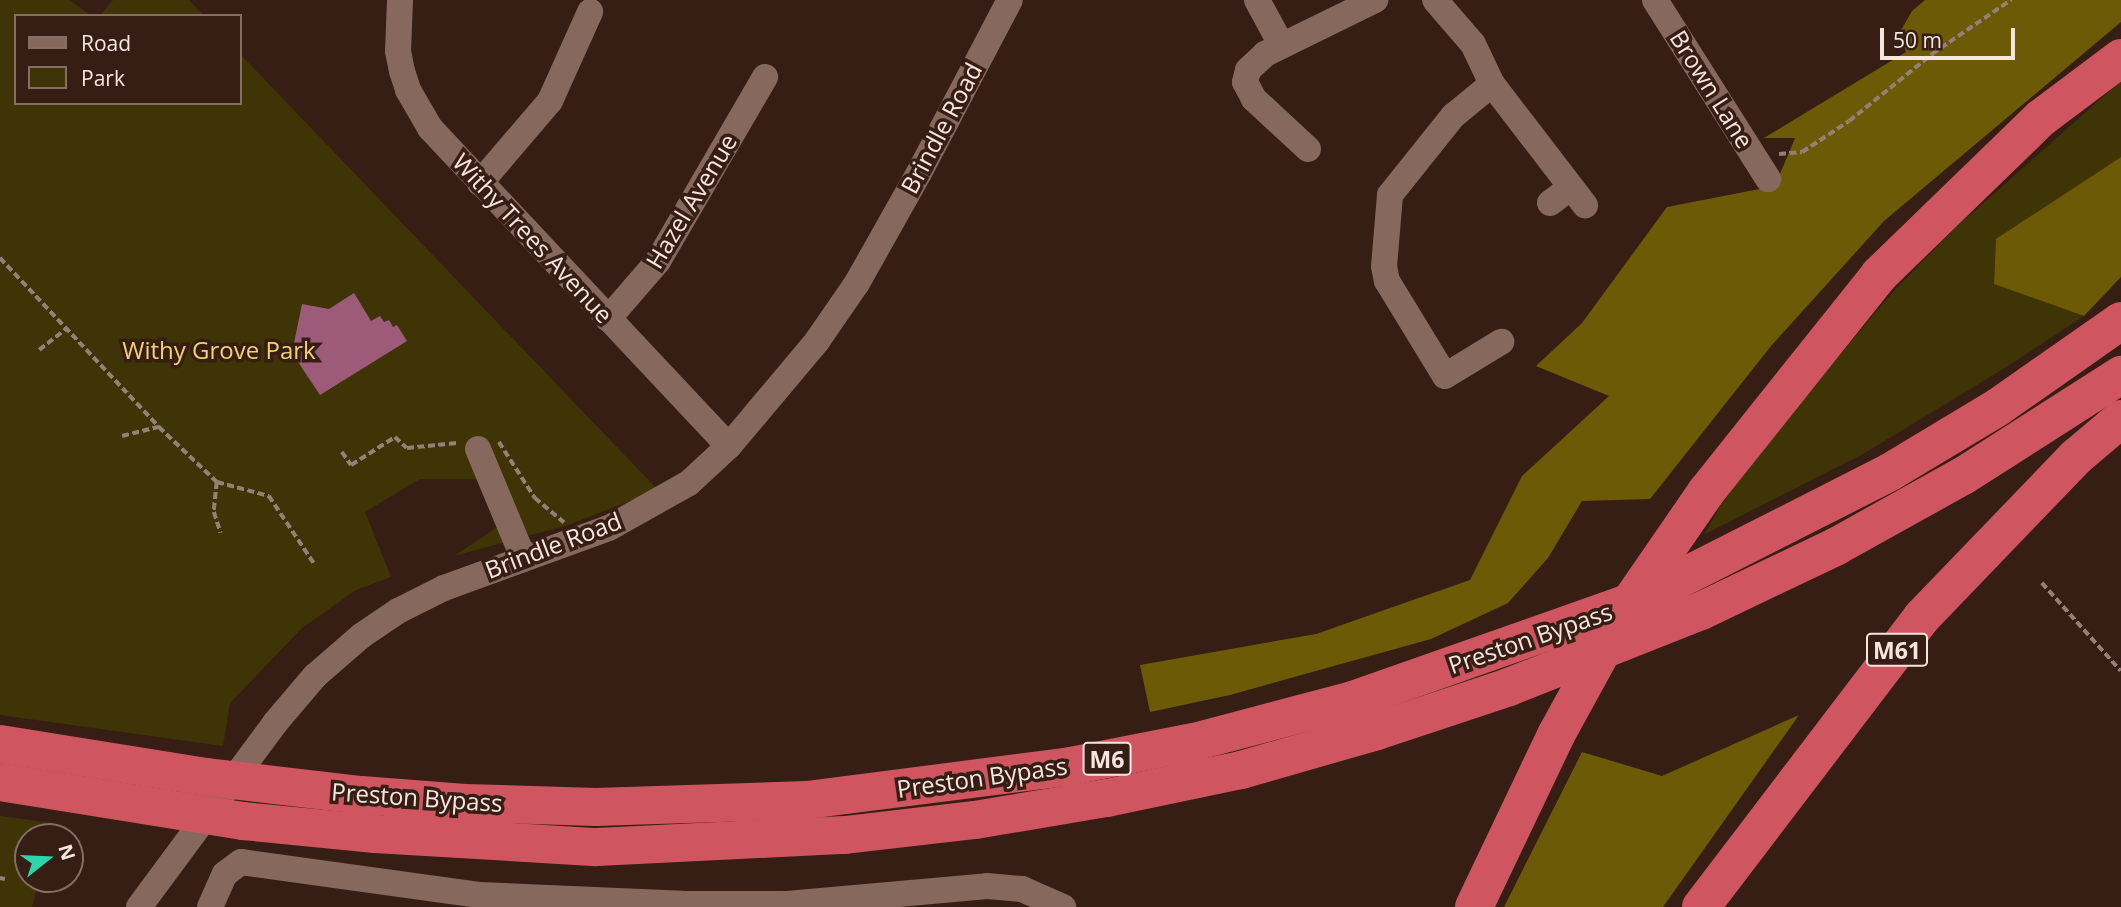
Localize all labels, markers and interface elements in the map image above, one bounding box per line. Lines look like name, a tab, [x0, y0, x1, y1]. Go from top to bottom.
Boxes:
legend	[14, 14, 242, 105]
scale bar	[1883, 14, 2018, 58]
street label: Brown Lane	[1664, 25, 1760, 153]
text: 50 m	[1893, 26, 1942, 54]
text: Road	[81, 29, 131, 57]
street label: Brindle Road	[895, 58, 987, 198]
text: Park	[81, 64, 125, 92]
street label: Hazel Avenue	[640, 129, 742, 273]
street label: Withy Trees Avenue	[447, 147, 619, 329]
park label: Withy Grove Park	[122, 336, 316, 364]
street label: Brindle Road	[481, 506, 625, 584]
street label: Preston Bypass	[1444, 596, 1616, 680]
road number: M61	[1866, 630, 1928, 670]
road number: M6	[1082, 740, 1132, 778]
street label: Preston Bypass	[895, 751, 1069, 803]
street label: Preston Bypass	[330, 777, 504, 817]
north arrow	[14, 823, 84, 893]
text: N	[52, 841, 82, 863]

